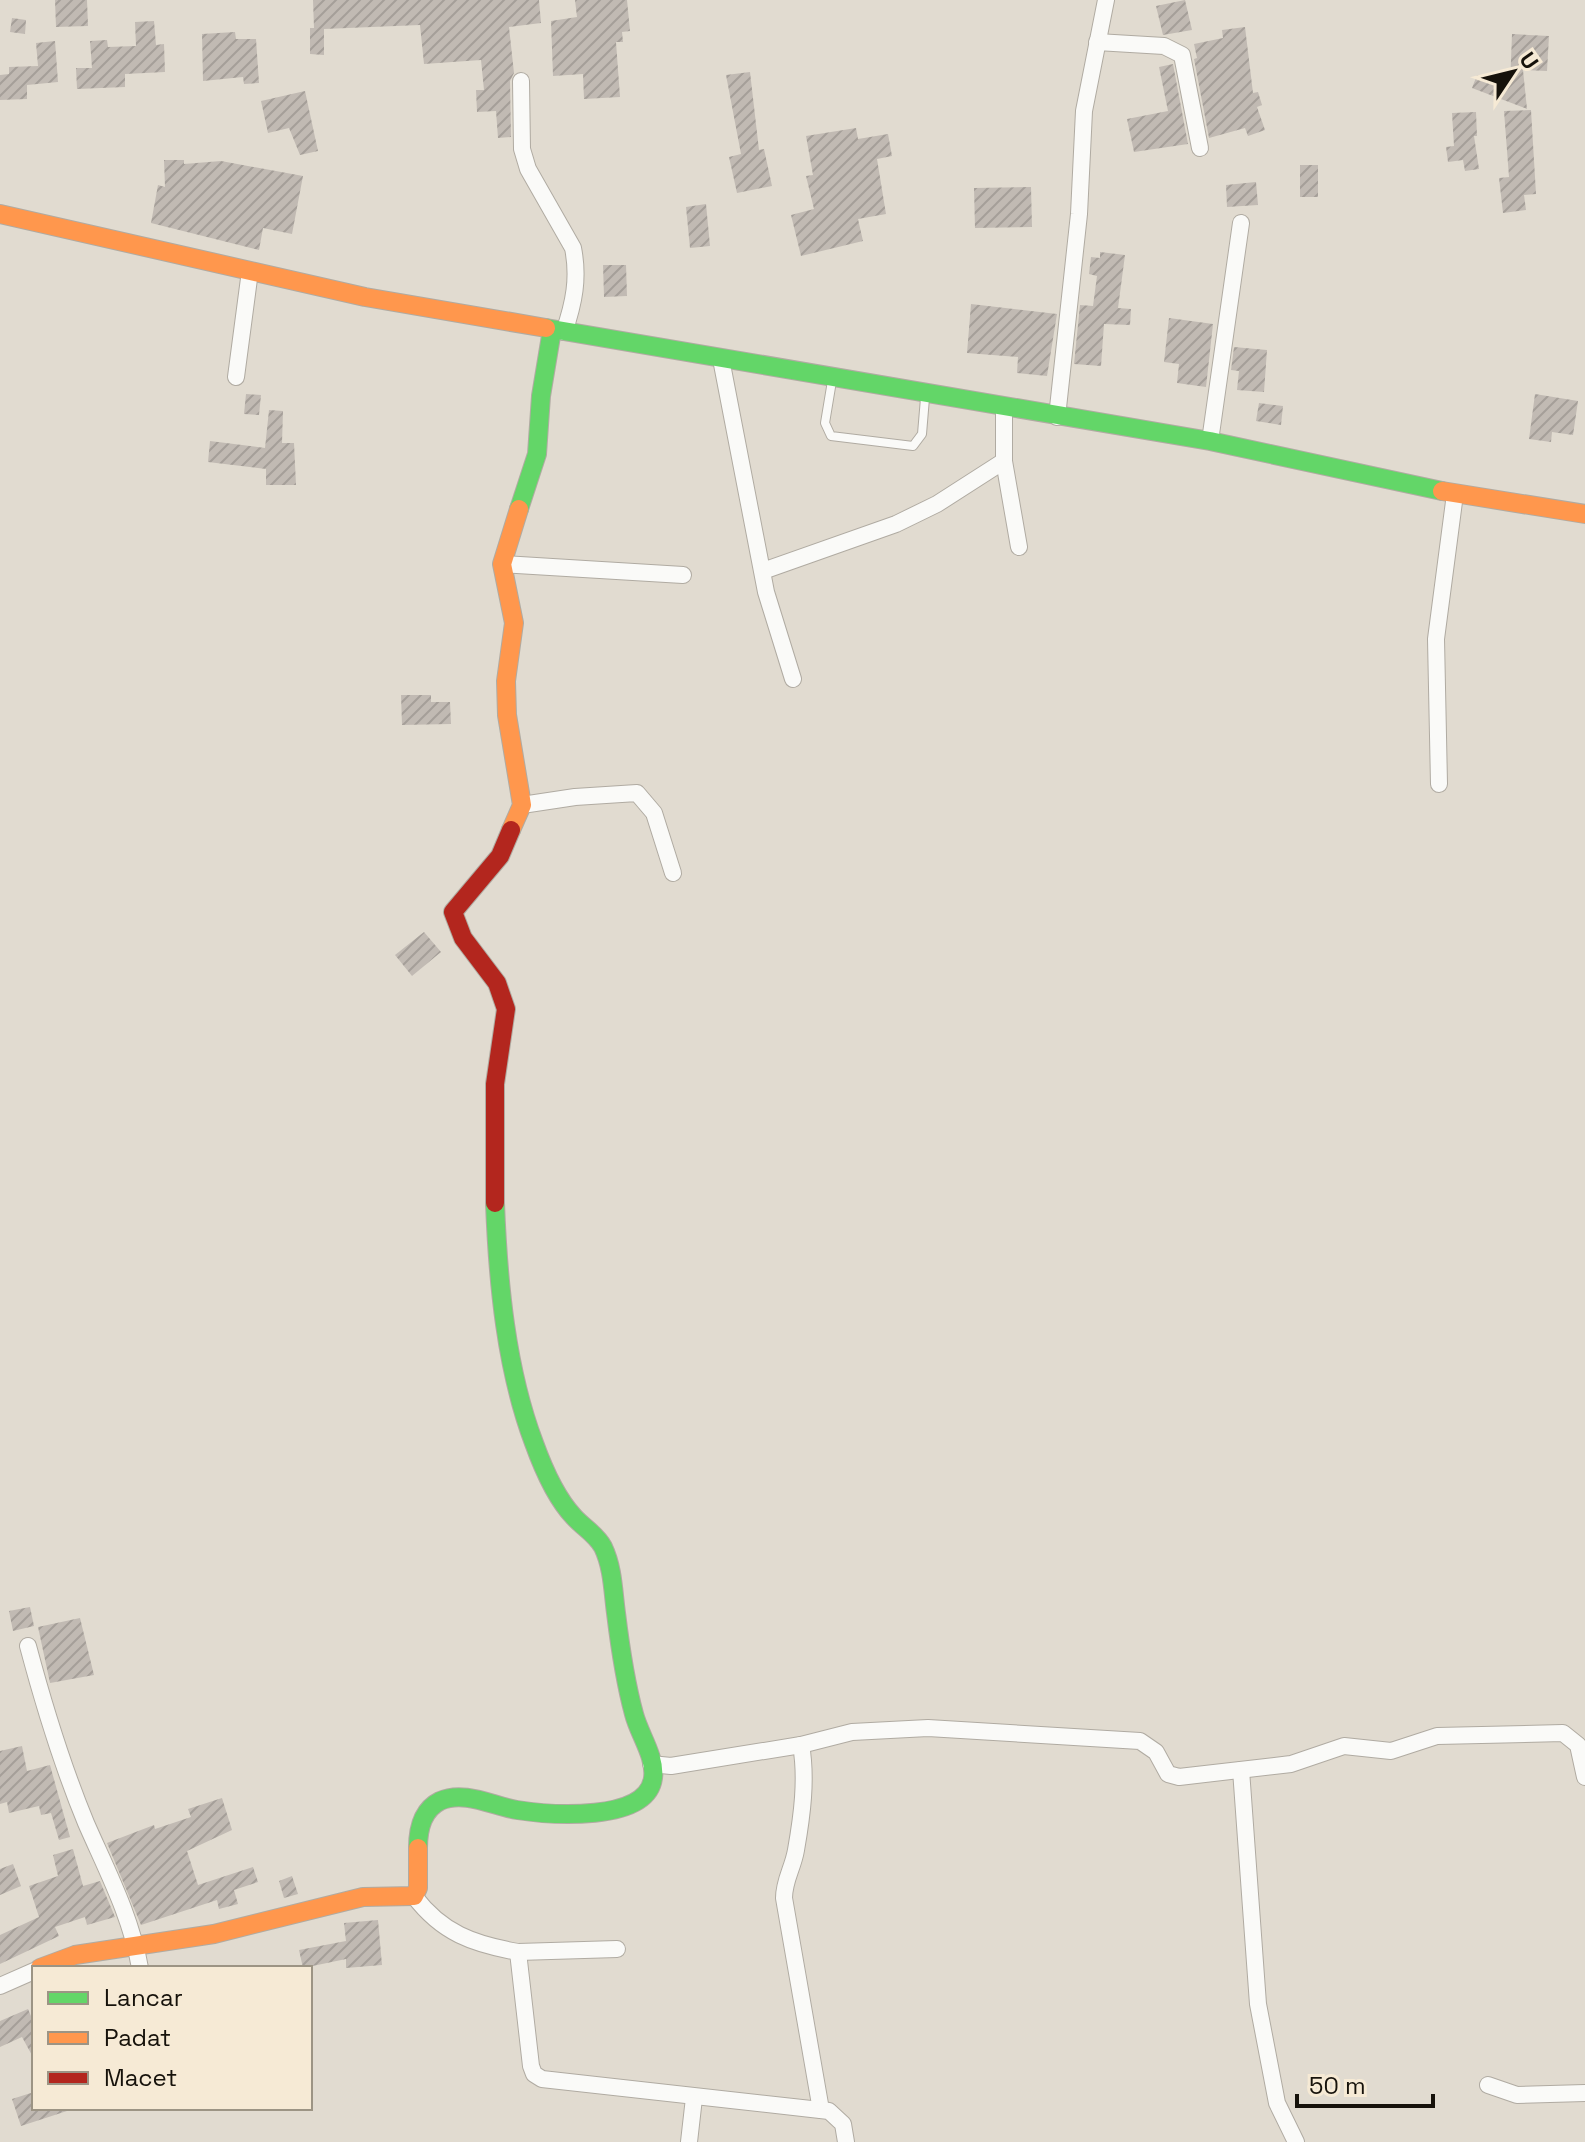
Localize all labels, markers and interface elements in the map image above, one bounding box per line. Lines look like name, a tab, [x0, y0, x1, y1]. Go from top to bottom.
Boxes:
north arrow	[1473, 32, 1553, 112]
text: U	[1514, 46, 1545, 75]
legend	[32, 1966, 312, 2110]
text: Lancar	[104, 1982, 183, 2013]
text: Padat	[104, 2022, 171, 2053]
scale bar	[1297, 2058, 1433, 2108]
text: Macet	[104, 2062, 177, 2093]
text: 50 m	[1309, 2070, 1366, 2101]

